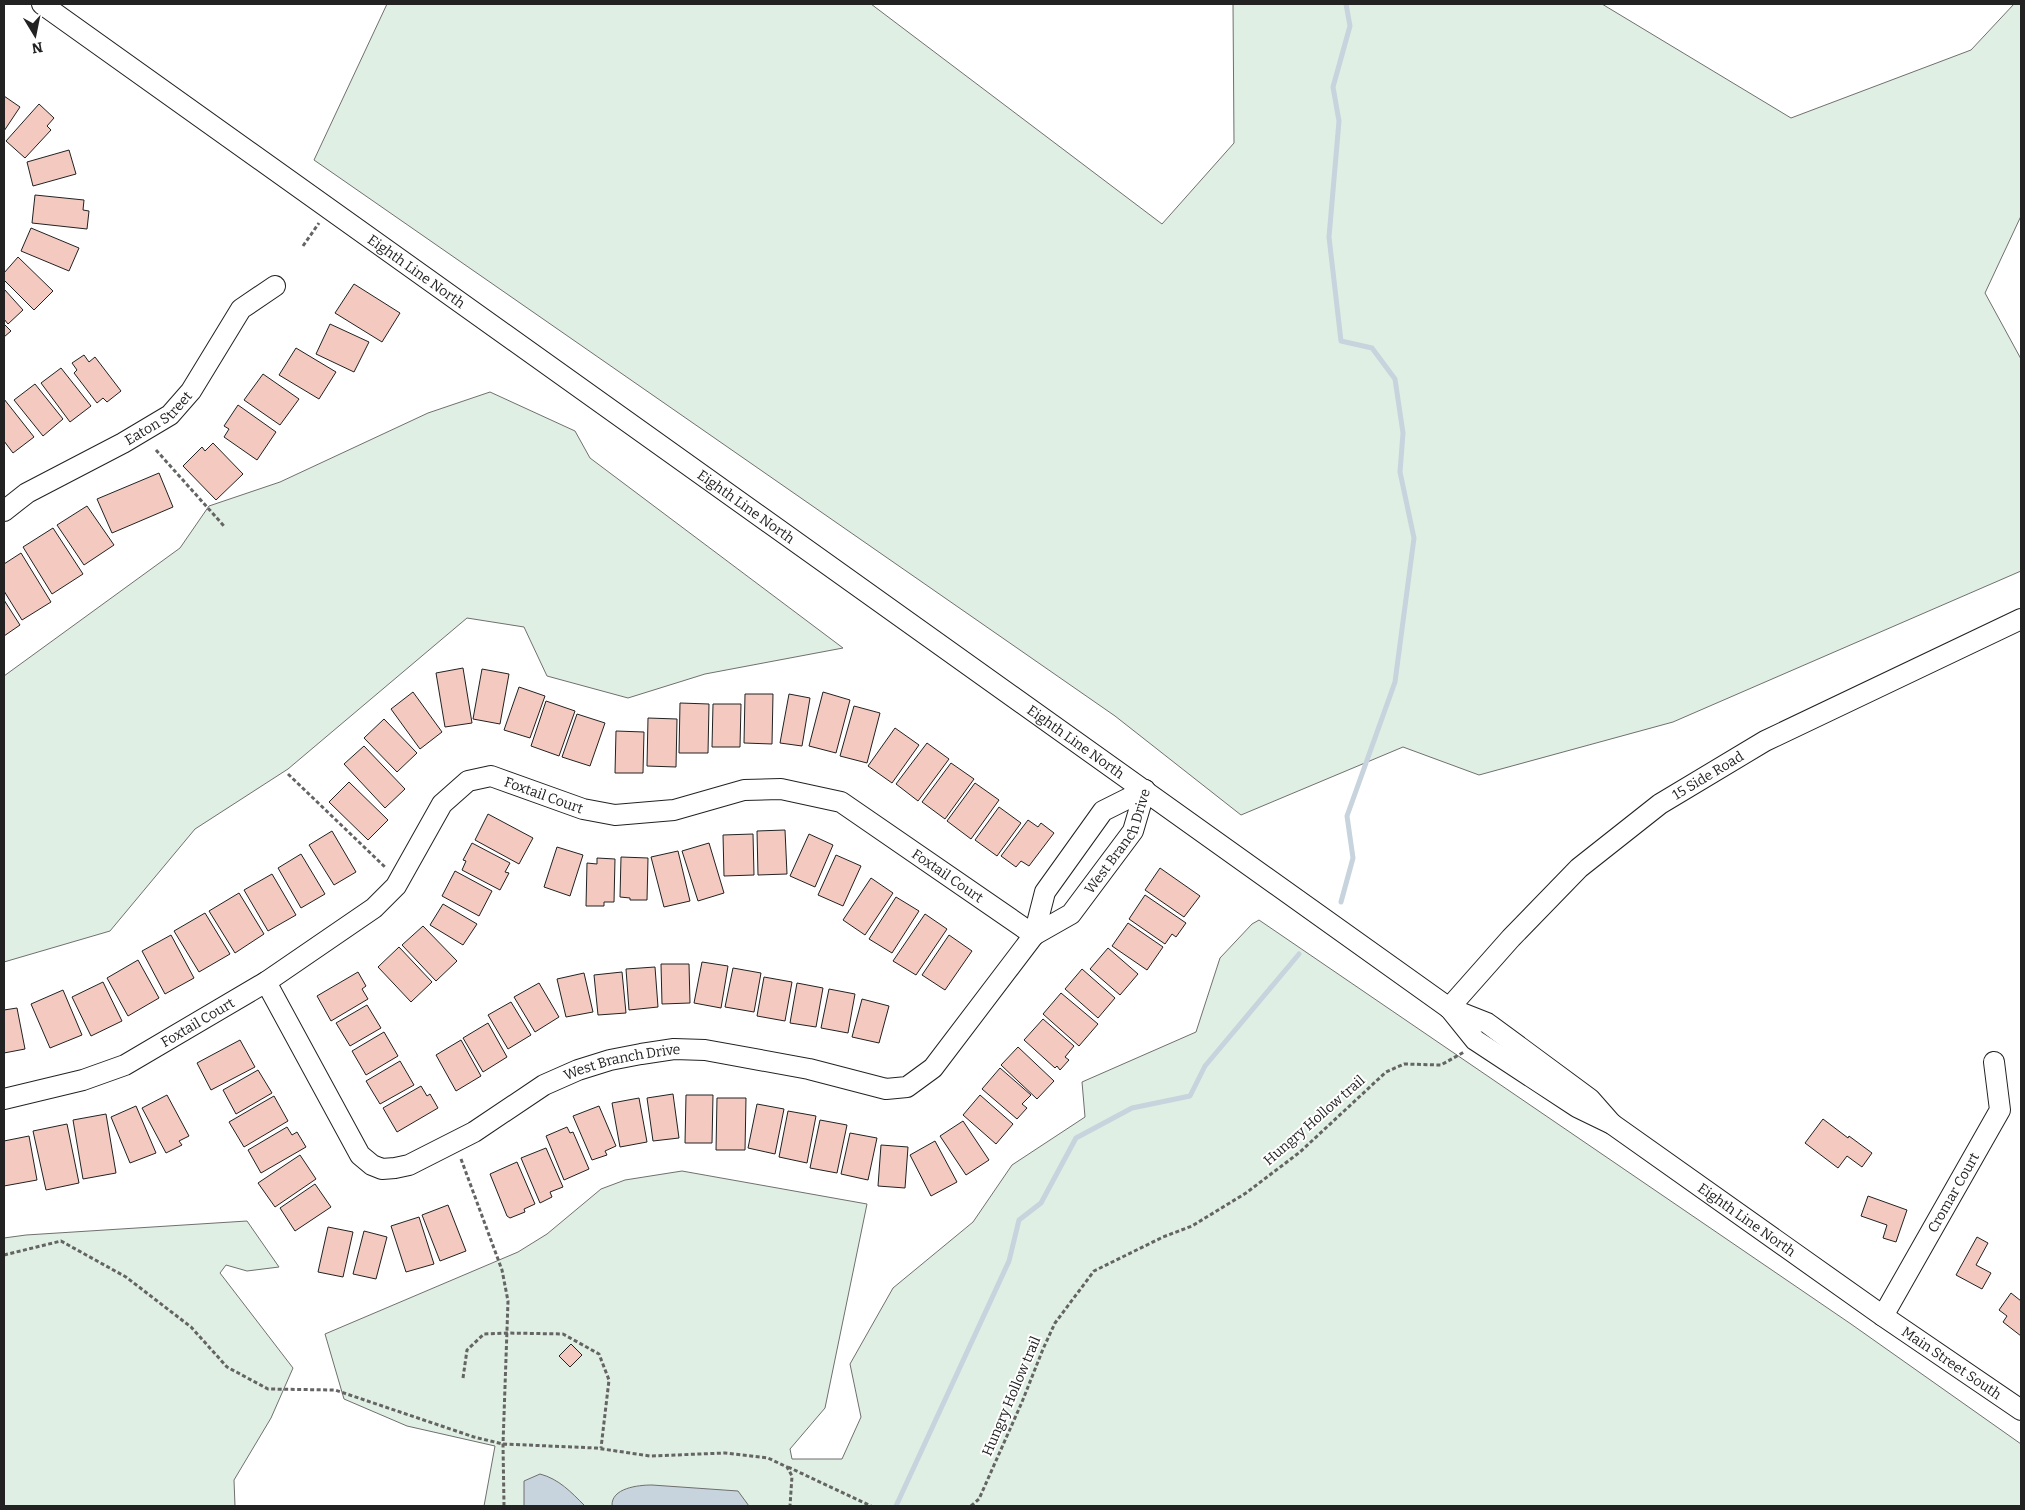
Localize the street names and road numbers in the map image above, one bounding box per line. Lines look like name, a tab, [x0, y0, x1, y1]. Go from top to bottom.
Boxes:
street label: Eighth Line North	[364, 231, 468, 312]
street label: Eaton Street	[122, 388, 196, 449]
street label: Eighth Line North	[694, 466, 798, 547]
street label: Eighth Line North	[1024, 702, 1128, 783]
street label: 15 Side Road	[1669, 748, 1747, 804]
street label: Foxtail Court	[502, 773, 586, 817]
street label: West Branch Drive	[1081, 787, 1154, 897]
street label: Foxtail Court	[909, 845, 986, 906]
street label: Foxtail Court	[158, 994, 238, 1051]
street label: West Branch Drive	[561, 1041, 681, 1084]
street label: Hungry Hollow trail	[1260, 1072, 1368, 1169]
street label: Cromar Court	[1924, 1150, 1983, 1236]
street label: Eighth Line North	[1695, 1180, 1799, 1260]
street label: Main Street South	[1898, 1323, 2005, 1403]
street label: Hungry Hollow trail	[979, 1334, 1044, 1459]

